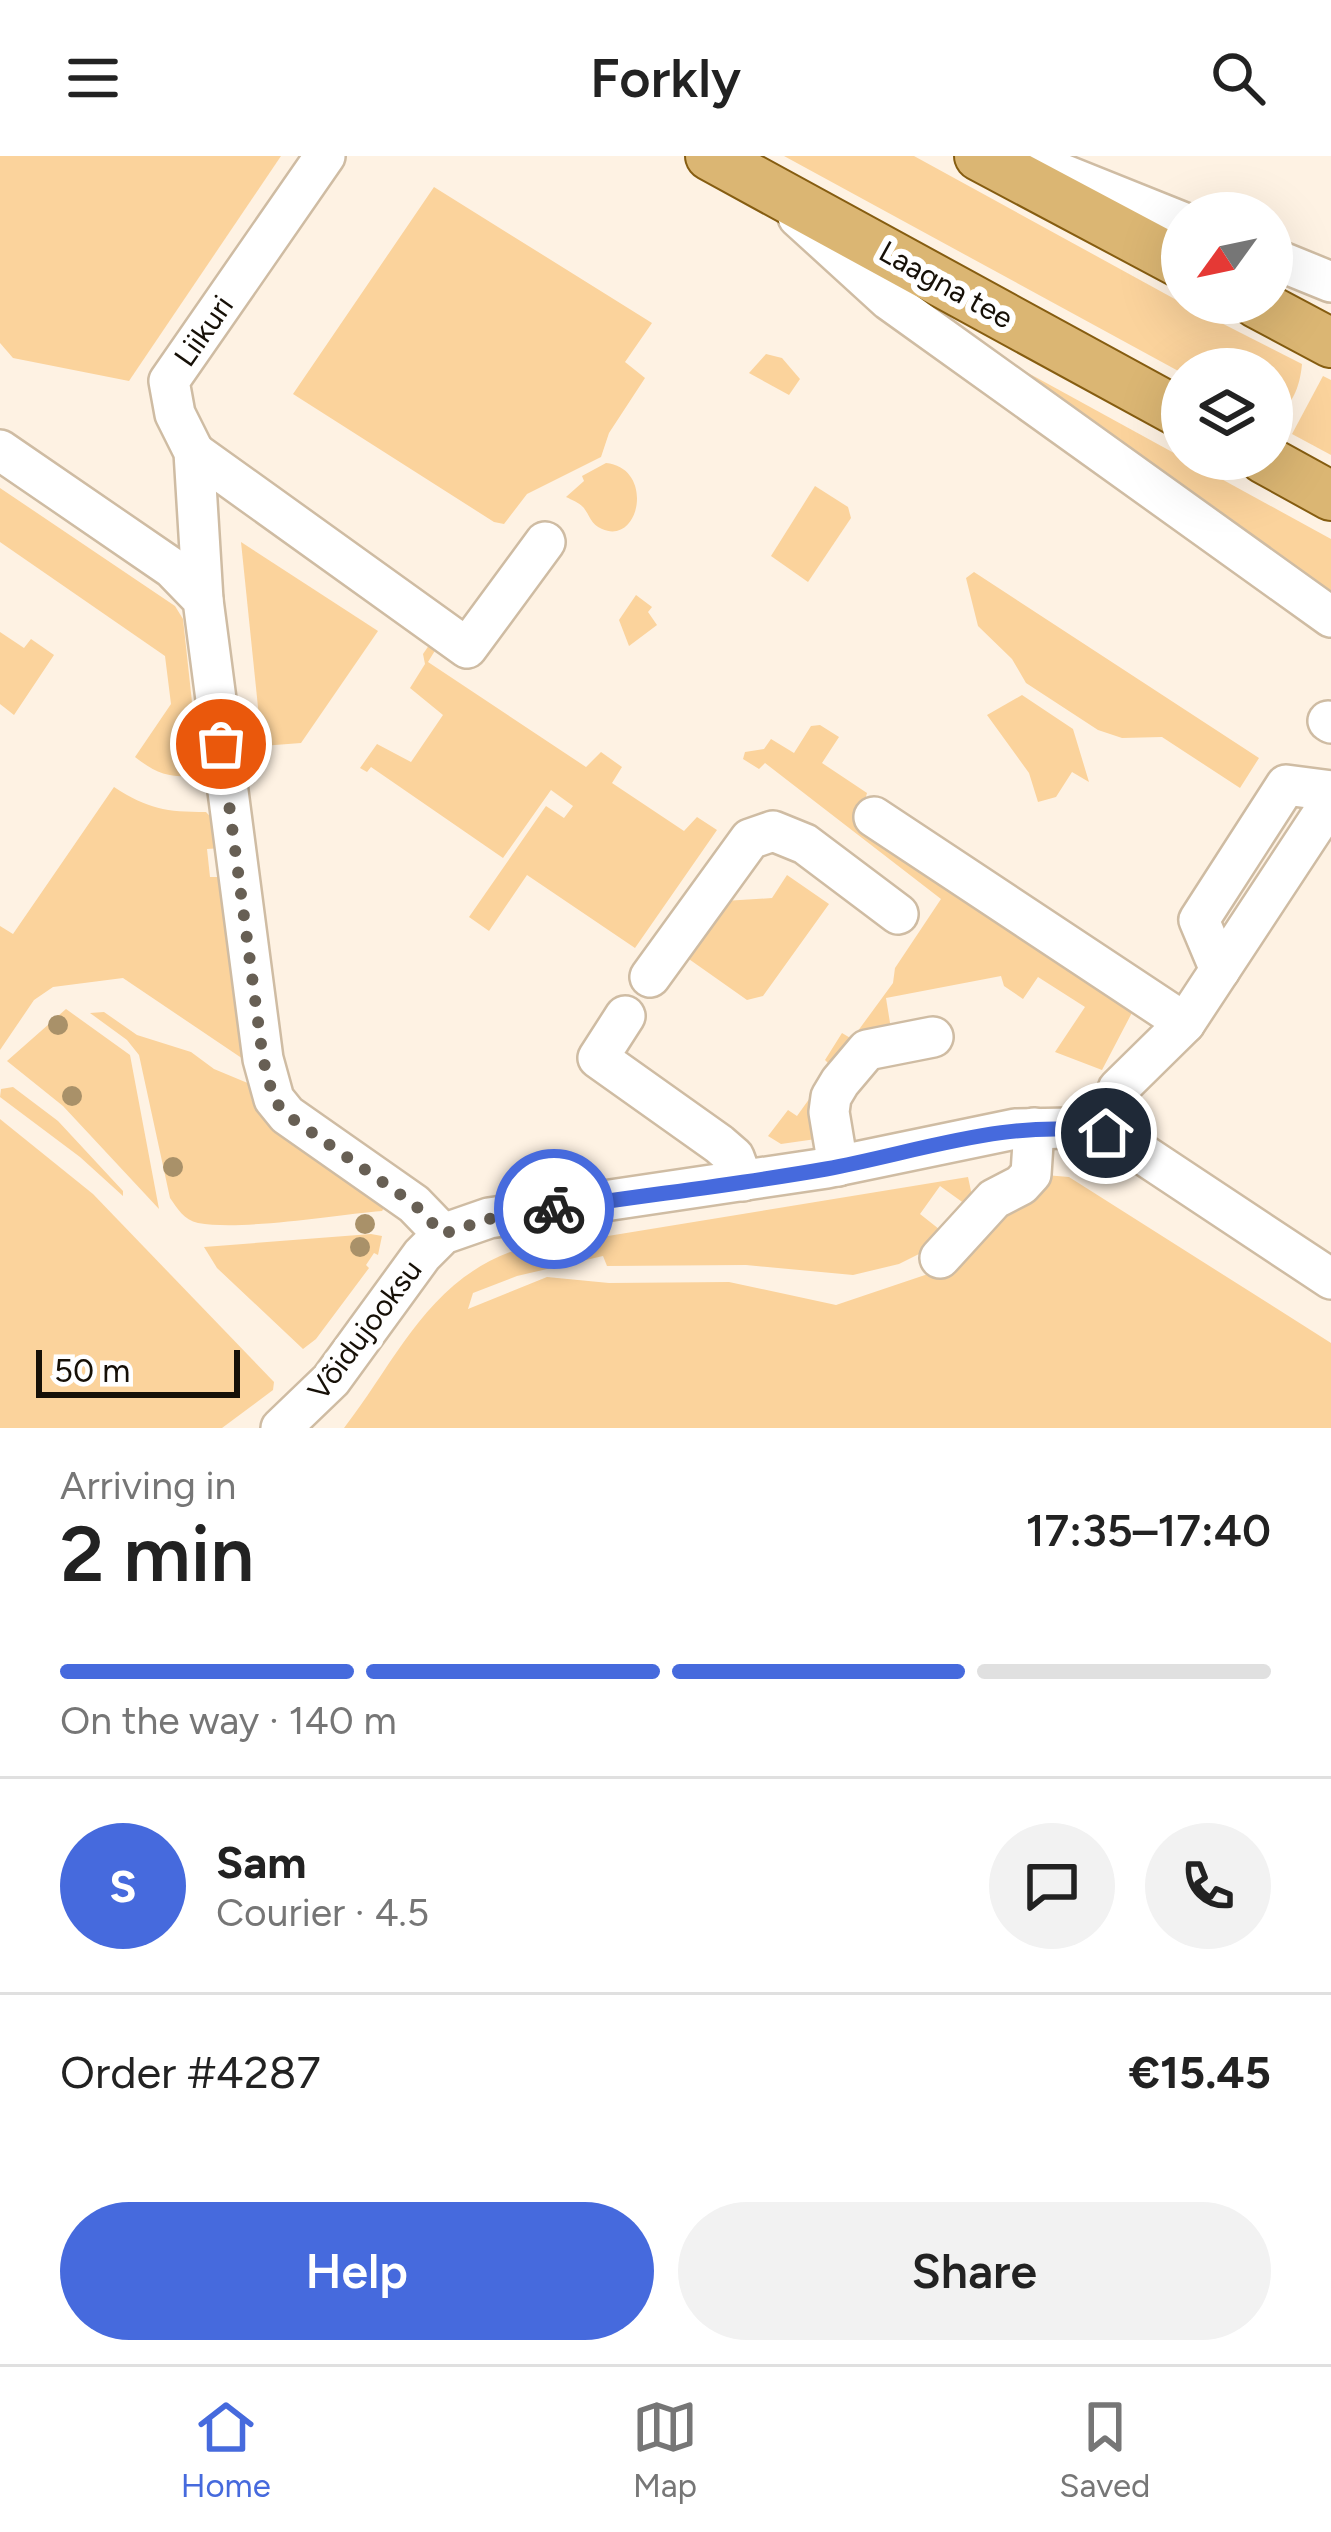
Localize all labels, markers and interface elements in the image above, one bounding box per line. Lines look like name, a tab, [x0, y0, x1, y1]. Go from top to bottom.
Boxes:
icon: menu	[60, 45, 126, 111]
icon: search	[1205, 45, 1271, 111]
text: Forkly	[590, 46, 741, 111]
north arrow	[1161, 192, 1293, 324]
map controls	[1161, 192, 1293, 480]
street label: Laagna tee	[873, 233, 1020, 336]
street label: Liikuri	[166, 288, 241, 373]
button: layers	[1161, 348, 1293, 480]
pin	[170, 693, 272, 795]
icon: bag	[188, 711, 254, 777]
pin	[1055, 1082, 1157, 1184]
icon: home	[1073, 1100, 1139, 1166]
courier	[494, 1149, 614, 1269]
icon: bike	[521, 1176, 587, 1242]
street label: Võidujooksu	[300, 1252, 429, 1407]
scale bar	[36, 1344, 240, 1397]
text: 50 m	[54, 1351, 130, 1390]
text: Arriving in	[60, 1462, 236, 1509]
text: 17:35–17:40	[1026, 1503, 1271, 1557]
text: 2 min	[60, 1507, 254, 1601]
text: On the way · 140 m	[60, 1697, 397, 1744]
button: chat	[989, 1823, 1115, 1949]
button: phone	[1145, 1823, 1271, 1949]
text: Sam	[216, 1835, 307, 1889]
text: S	[109, 1859, 137, 1913]
text: Courier · 4.5	[216, 1889, 429, 1936]
text: Order #4287	[60, 2045, 321, 2099]
text: €15.45	[1129, 2045, 1271, 2099]
button: Help	[60, 2202, 654, 2340]
button: Share	[678, 2202, 1271, 2340]
tab: Home	[181, 2394, 271, 2505]
tab: Map	[632, 2394, 698, 2505]
tab: Saved	[1059, 2394, 1150, 2505]

